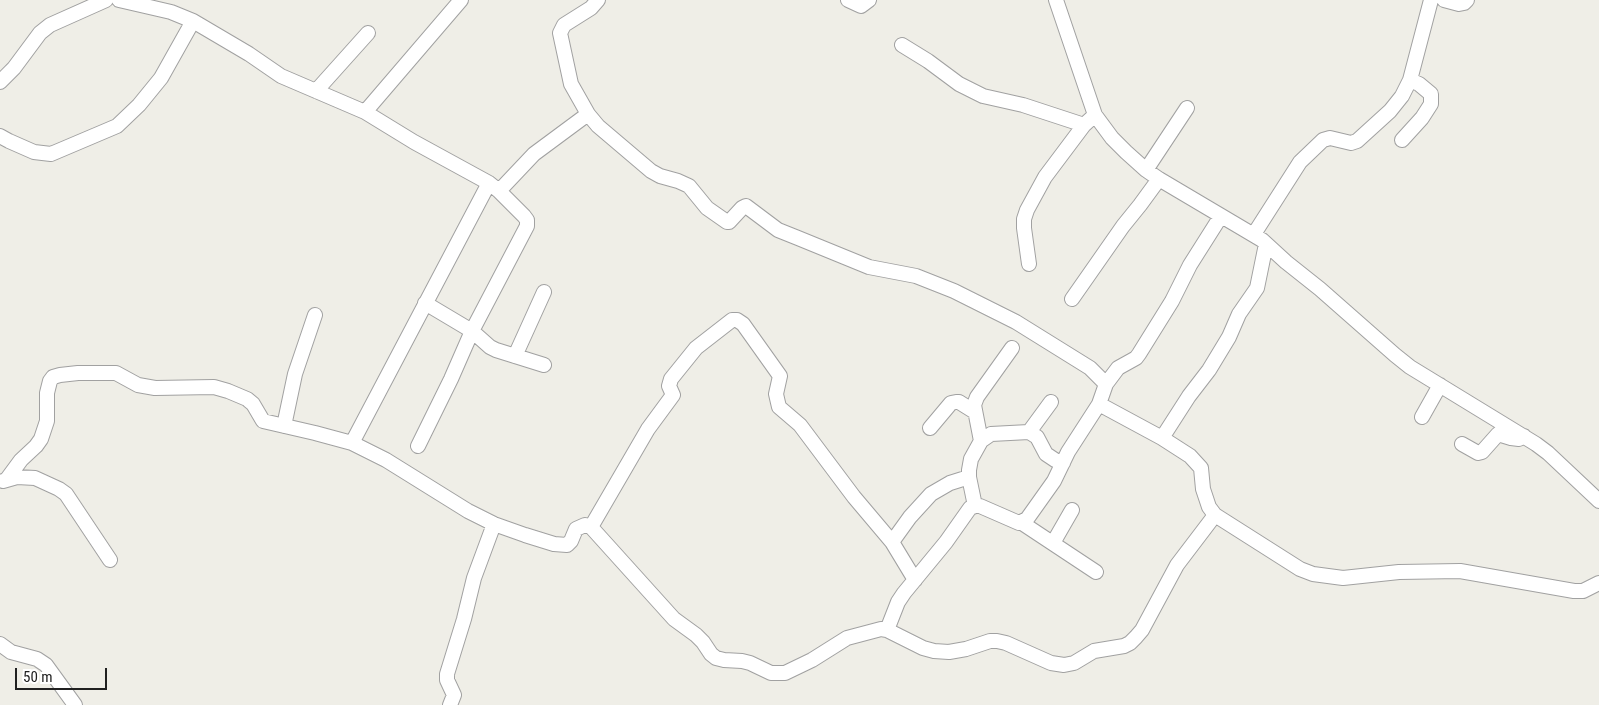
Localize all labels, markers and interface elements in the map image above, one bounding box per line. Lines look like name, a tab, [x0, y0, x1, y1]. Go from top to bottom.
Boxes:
scale bar	[18, 658, 110, 690]
text: 50 m	[23, 668, 53, 686]

